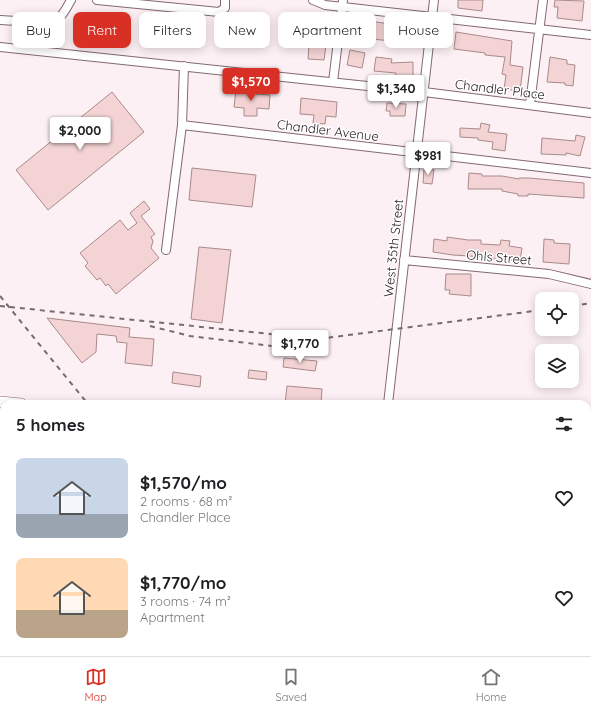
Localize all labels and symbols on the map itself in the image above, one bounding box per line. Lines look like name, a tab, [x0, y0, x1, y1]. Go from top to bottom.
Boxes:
pin: $1,570	[218, 68, 284, 102]
pin: $1,340	[363, 75, 429, 109]
street label: Chandler Place	[454, 76, 546, 102]
street label: Chandler Avenue	[276, 116, 380, 144]
pin: $2,000	[47, 117, 113, 151]
pin: $981	[404, 142, 452, 176]
street label: West 35th Street	[380, 198, 406, 298]
street label: Ohls Street	[466, 246, 532, 268]
pin: $1,770	[267, 330, 333, 364]

